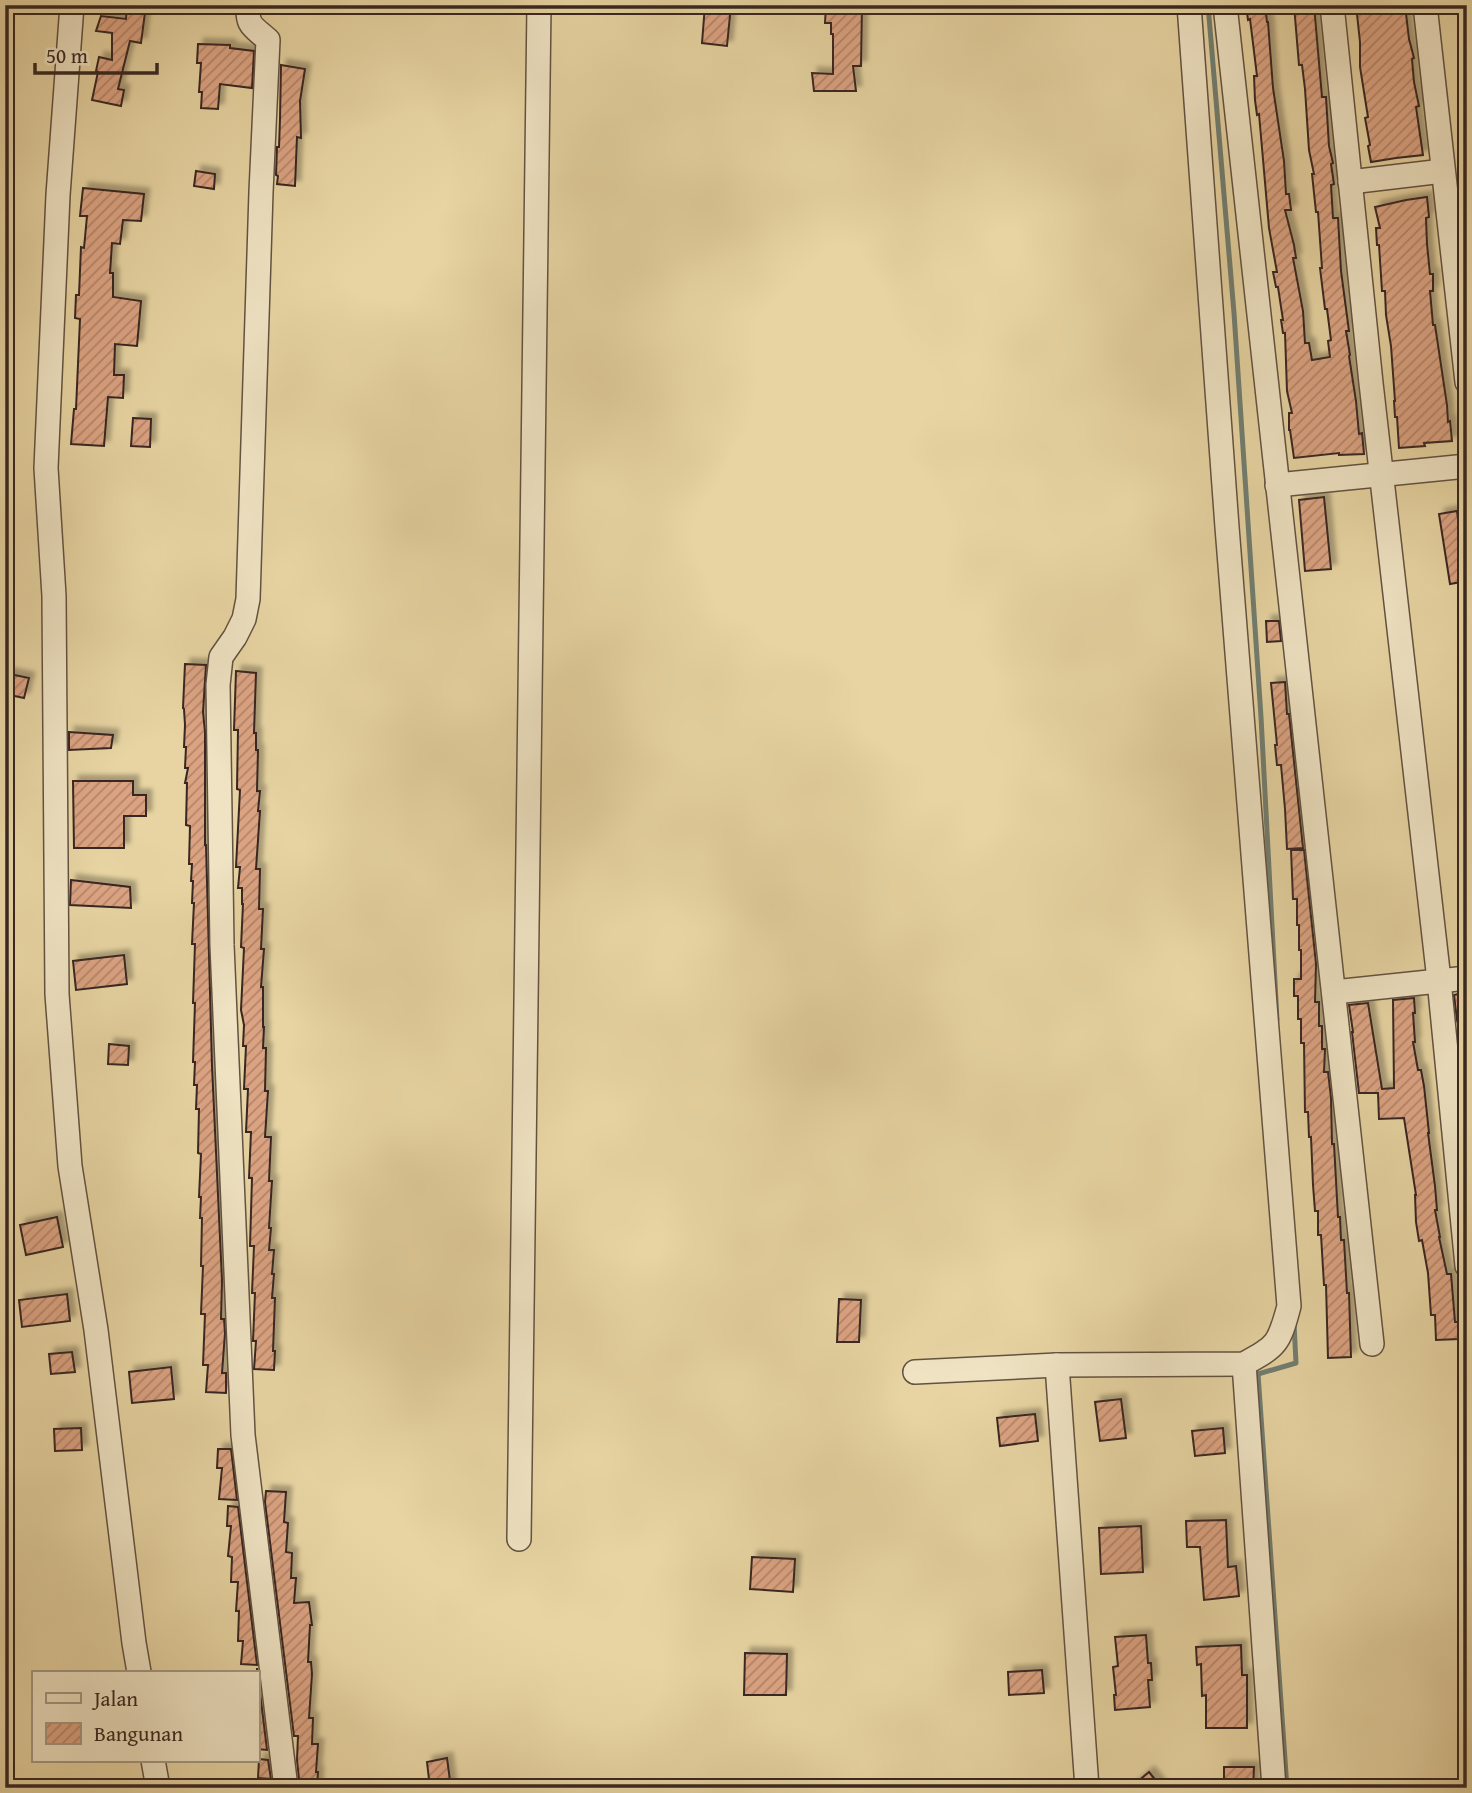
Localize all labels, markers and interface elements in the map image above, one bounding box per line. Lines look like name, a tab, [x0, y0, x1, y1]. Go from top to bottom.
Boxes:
scale bar	[35, 32, 158, 76]
text: 50 m	[46, 40, 88, 71]
legend	[32, 1671, 259, 1762]
text: Jalan	[91, 1683, 138, 1714]
text: Bangunan	[94, 1718, 183, 1749]

